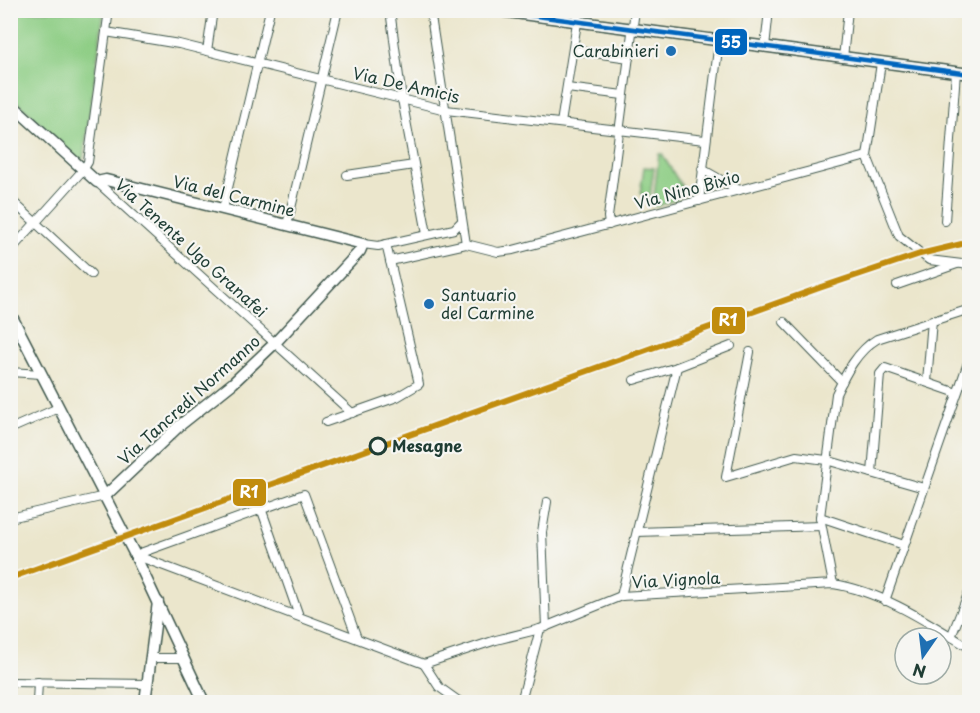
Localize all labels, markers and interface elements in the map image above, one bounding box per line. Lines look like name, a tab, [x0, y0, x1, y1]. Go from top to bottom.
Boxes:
line badge: 55	[714, 28, 748, 56]
text: 55	[721, 29, 741, 53]
place label: Carabinieri	[573, 38, 659, 62]
marker: Carabinieri	[664, 44, 678, 58]
street label: Via De Amicis	[350, 60, 462, 108]
street label: Via Nino Bixio	[631, 163, 742, 215]
street label: Via del Carmine	[171, 168, 298, 222]
street label: Via Tenente Ugo Granafei	[110, 172, 273, 322]
place label: Santuario del Carmine	[441, 282, 535, 324]
marker: Santuario del Carmine	[422, 297, 436, 311]
line badge: R1	[711, 306, 746, 335]
text: R1	[719, 307, 738, 331]
street label: Via Tancredi Normanno	[112, 329, 265, 470]
place label: Mesagne	[392, 433, 462, 457]
marker: Mesagne	[369, 437, 387, 455]
line badge: R1	[232, 478, 267, 507]
text: R1	[240, 479, 259, 503]
street label: Via Vignola	[631, 565, 721, 593]
north arrow	[893, 626, 953, 686]
text: N	[910, 658, 928, 685]

